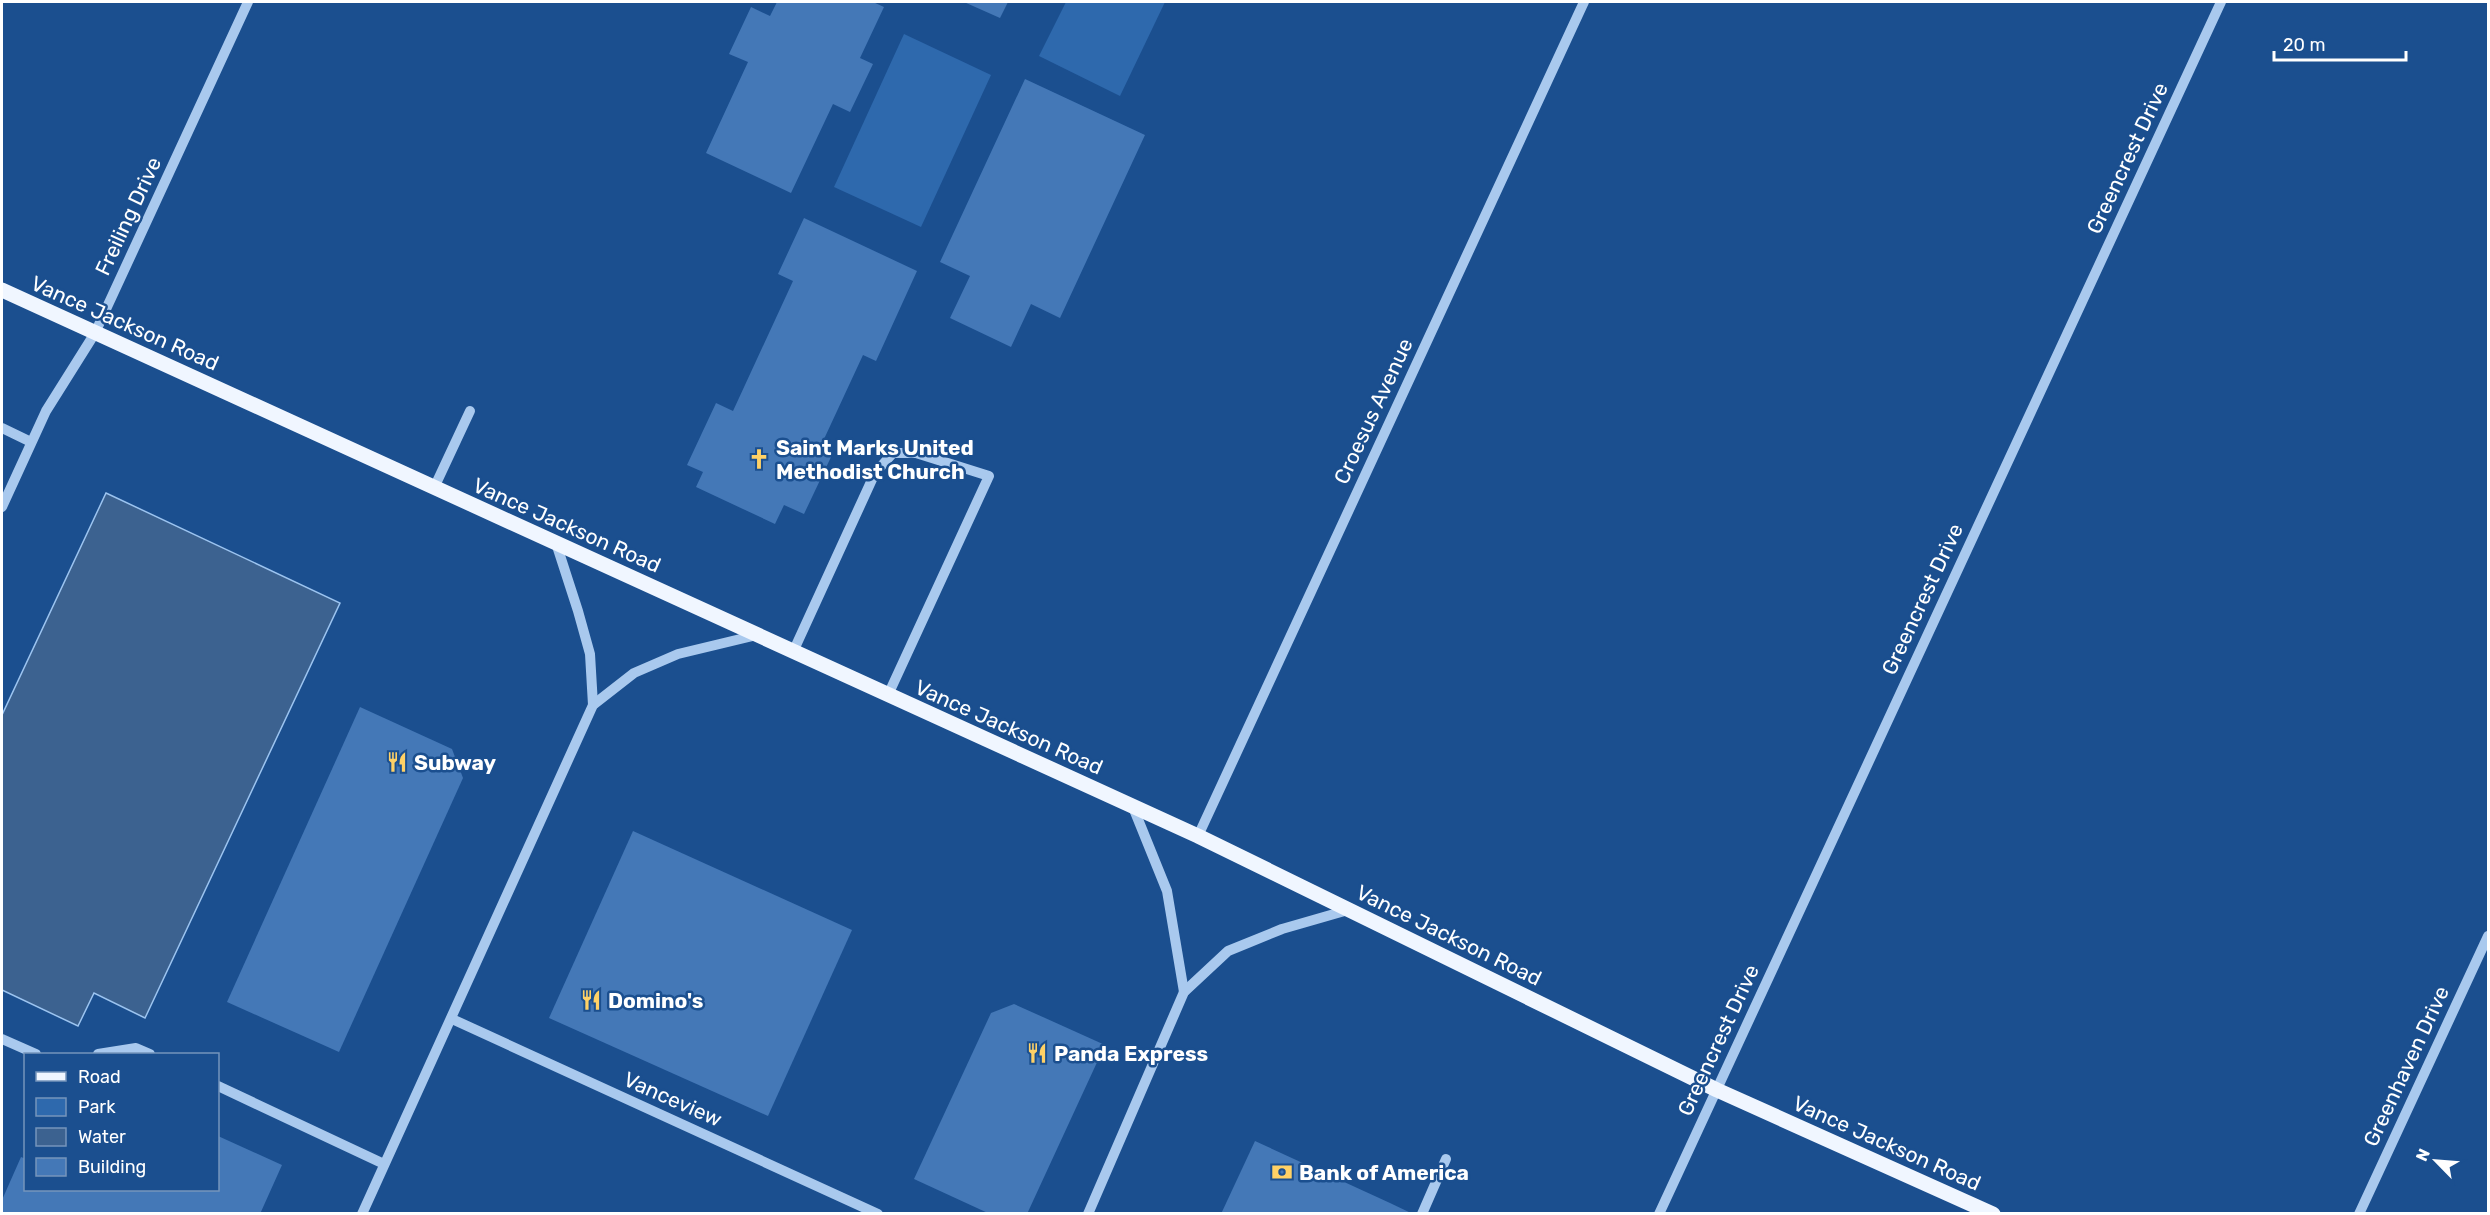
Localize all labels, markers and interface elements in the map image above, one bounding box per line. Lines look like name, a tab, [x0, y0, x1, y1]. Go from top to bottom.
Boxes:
scale bar	[2274, 24, 2406, 62]
text: 20 m	[2283, 34, 2325, 56]
street label: Greencrest Drive	[2081, 78, 2173, 238]
street label: Freiling Drive	[90, 153, 166, 279]
street label: Vance Jackson Road	[27, 270, 223, 376]
street label: Croesus Avenue	[1328, 334, 1418, 488]
place label: Saint Marks United Methodist Church	[776, 435, 974, 484]
church icon: Saint Marks United Methodist Church	[747, 447, 771, 471]
street label: Vance Jackson Road	[469, 472, 665, 578]
street label: Greencrest Drive	[1876, 519, 1968, 679]
street label: Vance Jackson Road	[911, 674, 1107, 780]
restaurant icon: Subway	[385, 750, 409, 774]
place label: Subway	[414, 750, 497, 775]
street label: Vance Jackson Road	[1352, 879, 1546, 991]
street label: Greencrest Drive	[1672, 960, 1764, 1120]
street label: Greenhaven Drive	[2358, 982, 2454, 1150]
restaurant icon: Domino's	[579, 988, 603, 1012]
place label: Domino's	[608, 988, 703, 1013]
restaurant icon: Panda Express	[1025, 1041, 1049, 1065]
place label: Panda Express	[1054, 1041, 1208, 1066]
legend	[24, 1053, 219, 1191]
text: Road	[78, 1066, 121, 1088]
street label: Vanceview	[620, 1066, 726, 1132]
street label: Vance Jackson Road	[1789, 1090, 1985, 1196]
text: Park	[78, 1096, 116, 1118]
text: Water	[78, 1126, 126, 1148]
north arrow	[2406, 1131, 2466, 1191]
text: N	[2412, 1146, 2434, 1164]
text: Building	[78, 1156, 146, 1178]
bank icon: Bank of America	[1270, 1160, 1294, 1184]
place label: Bank of America	[1299, 1160, 1469, 1185]

